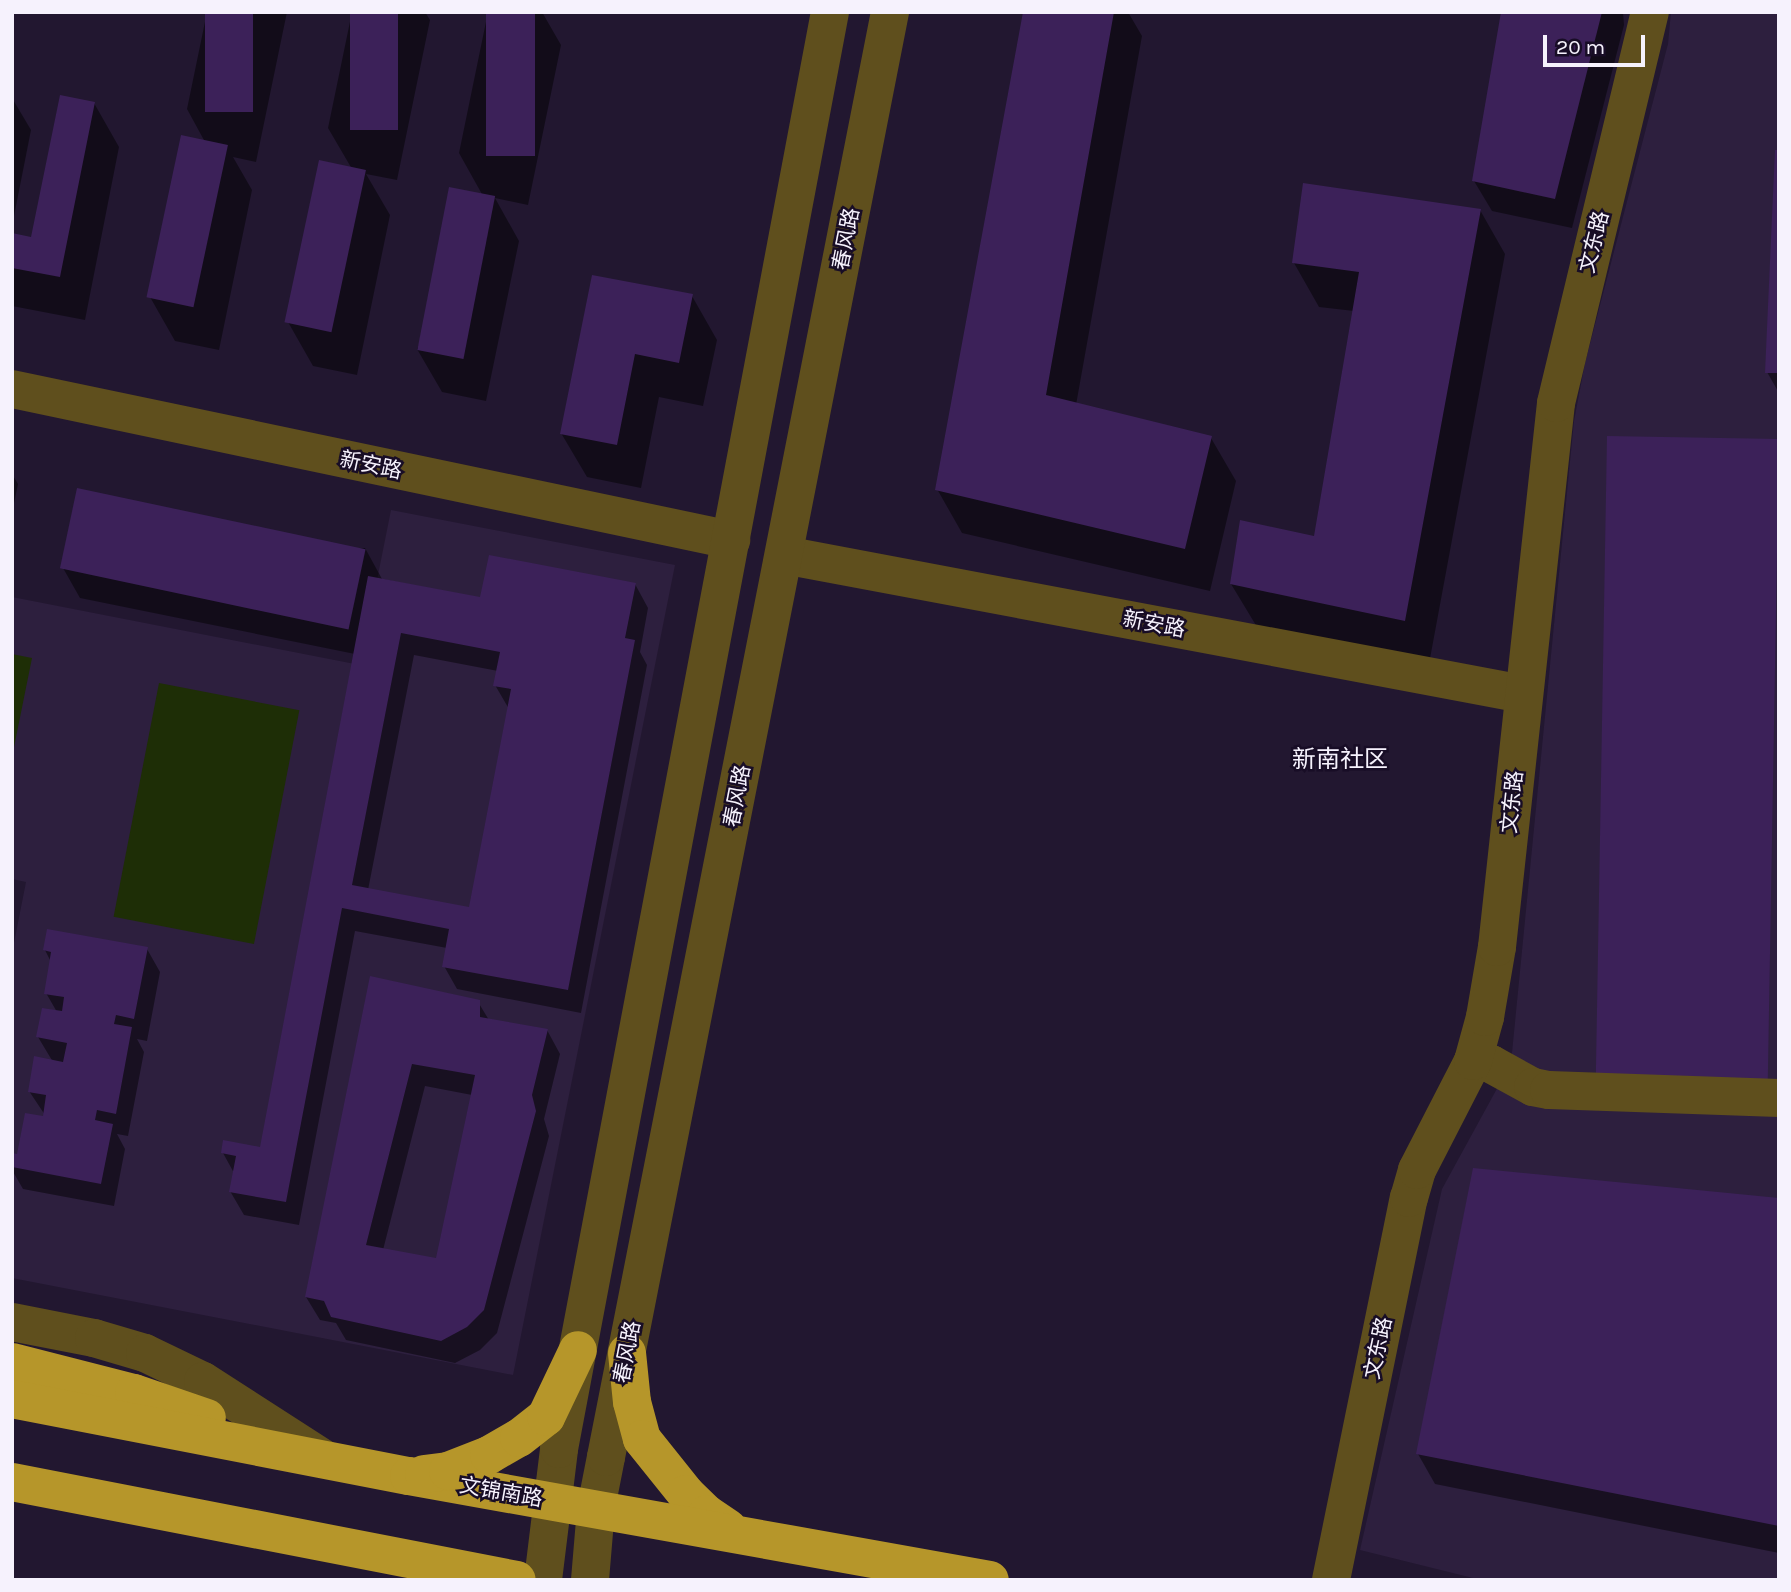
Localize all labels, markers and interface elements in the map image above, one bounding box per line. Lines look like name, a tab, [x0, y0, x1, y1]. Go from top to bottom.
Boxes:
scale bar	[1546, 21, 1648, 65]
text: 20 m	[1556, 35, 1605, 59]
street label: 春风路	[828, 206, 864, 272]
street label: 文东路	[1574, 208, 1614, 276]
street label: 新安路	[338, 446, 404, 484]
street label: 新安路	[1121, 606, 1187, 642]
district label: 新南社区	[1292, 746, 1388, 774]
street label: 春风路	[719, 763, 755, 829]
street label: 文东路	[1496, 769, 1528, 835]
street label: 文东路	[1359, 1315, 1397, 1381]
street label: 春风路	[609, 1319, 645, 1385]
street label: 文锦南路	[457, 1472, 545, 1512]

